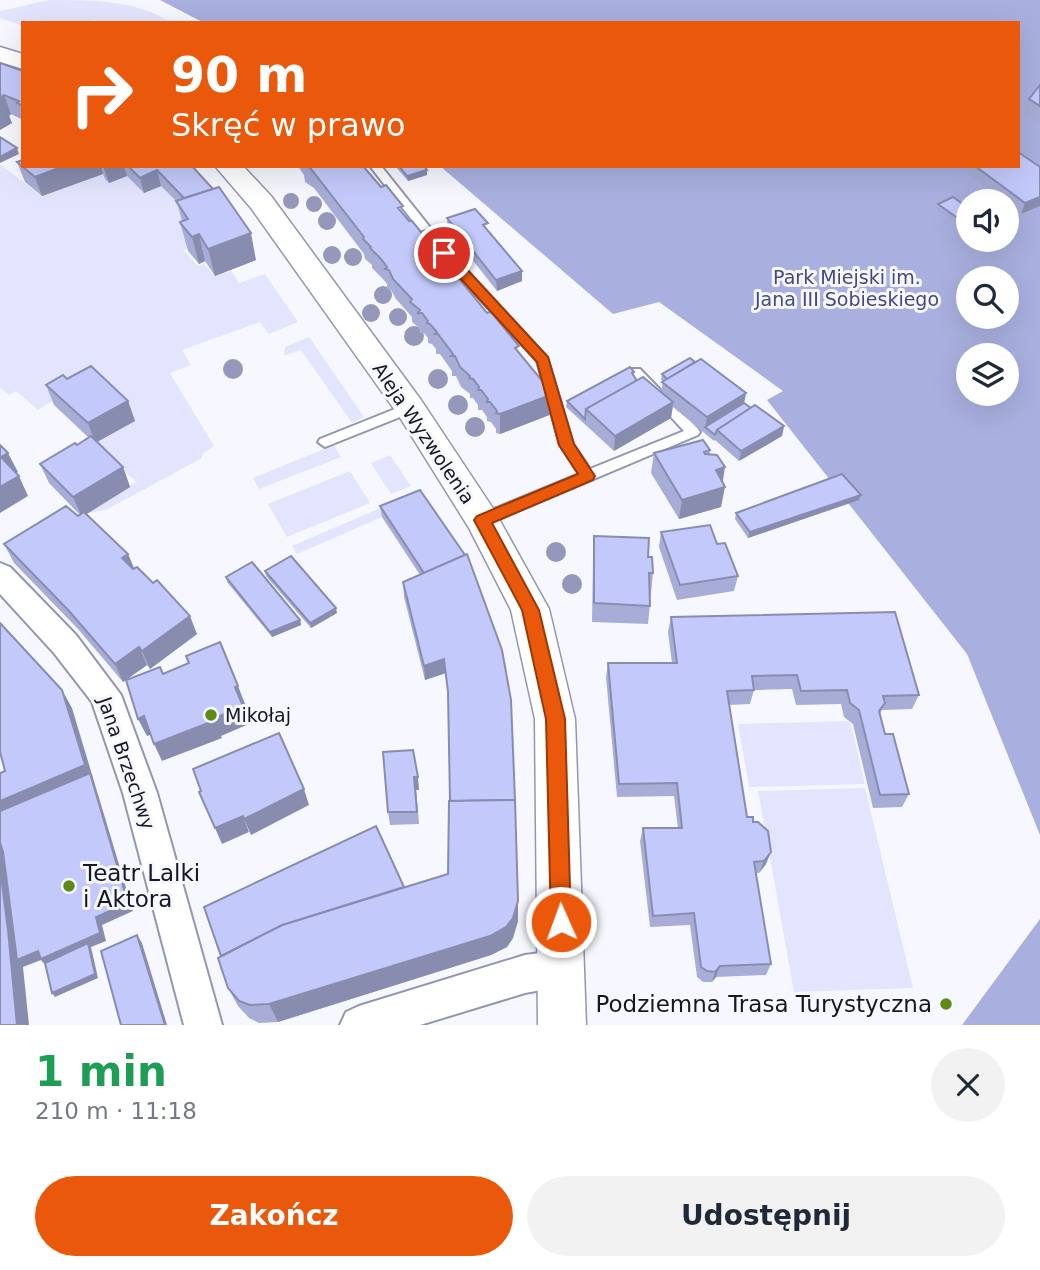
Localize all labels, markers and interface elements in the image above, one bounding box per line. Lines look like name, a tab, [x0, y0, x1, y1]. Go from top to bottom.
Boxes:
text: 90 m	[171, 47, 307, 104]
icon: right	[56, 49, 147, 140]
text: Skręć w prawo	[171, 106, 406, 144]
map controls	[956, 189, 1019, 406]
button: sound	[956, 189, 1019, 252]
pin	[414, 223, 474, 283]
icon: arrive	[425, 234, 463, 272]
park label: Park Miejski im. Jana III Sobieskiego	[754, 266, 939, 310]
button: search	[956, 266, 1019, 329]
button: layers	[956, 343, 1019, 406]
street label: Aleja Wyzwolenia	[369, 358, 479, 508]
street label: Jana Brzechwy	[94, 693, 160, 832]
place label: Mikołaj	[225, 704, 291, 726]
marker: Mikołaj	[203, 707, 219, 723]
place label: Teatr Lalki i Aktora	[82, 860, 200, 912]
marker: Teatr Lalki i Aktora	[61, 878, 77, 894]
position arrow	[524, 885, 598, 959]
place label: Podziemna Trasa Turystyczna	[595, 991, 932, 1017]
marker: Podziemna Trasa Turystyczna	[938, 996, 954, 1012]
text: 1 min	[35, 1047, 167, 1096]
button: close	[931, 1048, 1005, 1122]
text: 210 m · 11:18	[35, 1098, 197, 1124]
button: Zakończ	[35, 1176, 513, 1256]
button: Udostępnij	[527, 1176, 1005, 1256]

